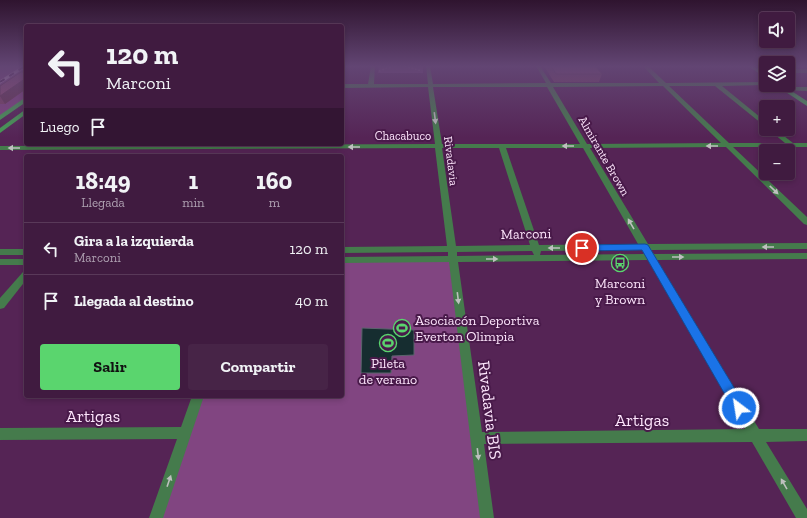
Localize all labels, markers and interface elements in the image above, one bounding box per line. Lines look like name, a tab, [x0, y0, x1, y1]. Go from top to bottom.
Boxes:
map controls	[759, 12, 795, 180]
button: sound	[759, 12, 795, 48]
text: 120 m	[106, 38, 178, 71]
icon: left	[40, 40, 92, 92]
button: layers	[759, 56, 795, 92]
text: Marconi	[106, 72, 171, 94]
button: +	[759, 100, 795, 136]
one-way arrow	[432, 112, 438, 124]
street label: Almirante Brown	[576, 114, 633, 198]
icon: arrive	[87, 116, 109, 138]
text: Luego	[40, 118, 79, 136]
street label: Chacabuco	[375, 129, 431, 143]
street label: Rivadavia	[441, 135, 461, 187]
one-way arrow	[561, 143, 574, 149]
one-way arrow	[705, 143, 718, 149]
one-way arrow	[347, 144, 360, 150]
button: −	[759, 144, 795, 180]
one-way arrow	[7, 145, 20, 151]
text: 18:49	[76, 166, 131, 195]
text: 1	[189, 166, 198, 195]
text: 160	[256, 166, 292, 195]
one-way arrow	[769, 185, 779, 195]
text: Llegada	[81, 195, 125, 210]
text: min	[182, 195, 205, 210]
text: m	[269, 195, 280, 210]
one-way arrow	[627, 218, 634, 230]
street label: Marconi	[501, 225, 551, 243]
pin	[565, 231, 599, 265]
text: Gira a la izquierda	[74, 232, 194, 250]
icon: arrive	[571, 237, 593, 259]
icon: left	[40, 238, 62, 260]
text: 120 m	[290, 240, 328, 258]
one-way arrow	[761, 244, 774, 250]
one-way arrow	[547, 245, 560, 251]
text: Marconi	[74, 250, 121, 265]
bus stop icon: Marconi y Brown	[610, 253, 630, 273]
one-way arrow	[672, 254, 685, 260]
one-way arrow	[486, 256, 499, 262]
place label: Marconi y Brown	[595, 275, 645, 308]
icon: arrive	[40, 290, 62, 312]
one-way arrow	[455, 291, 461, 304]
text: Llegada al destino	[74, 292, 194, 310]
text: 40 m	[295, 292, 328, 310]
place label: Asociacón Deportiva Everton Olimpia	[415, 312, 540, 345]
sports icon: Asociacón Deportiva Everton Olimpia	[392, 318, 412, 338]
sports icon: Pileta de verano	[378, 333, 398, 353]
button: Salir	[40, 344, 180, 390]
button: Compartir	[188, 344, 328, 390]
place label: Pileta de verano	[359, 355, 417, 388]
street label: Rivadavia BIS	[474, 359, 506, 461]
position arrow	[718, 387, 760, 429]
street label: Artigas	[66, 406, 120, 426]
street label: Artigas	[615, 410, 669, 430]
one-way arrow	[475, 448, 482, 460]
one-way arrow	[166, 475, 172, 487]
one-way arrow	[780, 478, 787, 490]

